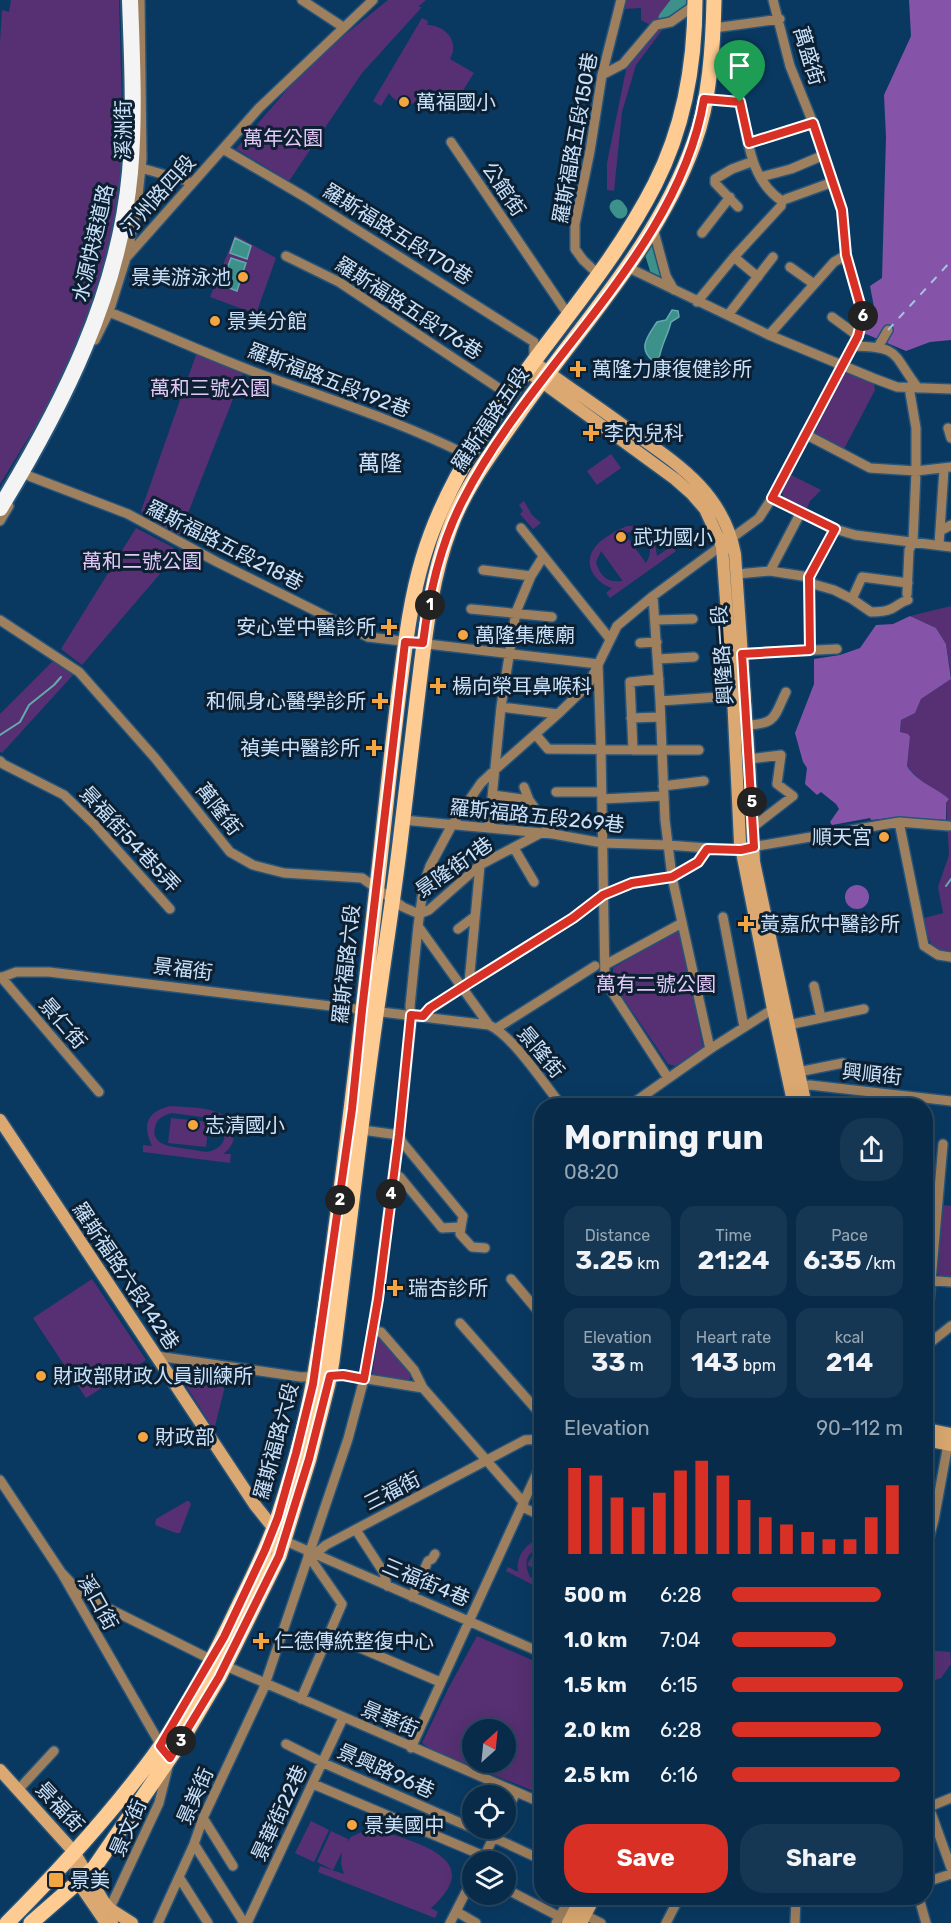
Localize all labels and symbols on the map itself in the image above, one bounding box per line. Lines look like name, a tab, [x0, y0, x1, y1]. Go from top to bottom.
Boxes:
street label: 萬盛街	[789, 24, 829, 88]
pin	[714, 40, 765, 102]
street label: 羅斯福路五段150巷	[548, 51, 602, 225]
place label: 萬福國小	[416, 90, 496, 114]
marker: 萬福國小	[397, 95, 411, 109]
street label: 溪洲街	[111, 100, 135, 160]
park label: 萬年公園	[243, 126, 323, 150]
street label: 汀州路四段	[116, 150, 200, 240]
street label: 公館街	[477, 157, 531, 221]
street label: 羅斯福路五段170巷	[319, 178, 477, 290]
street label: 水源快速道路	[68, 182, 118, 304]
street label: 羅斯福路五段176巷	[331, 252, 487, 364]
place label: 景美游泳池	[131, 265, 231, 289]
marker: 景美游泳池	[236, 270, 250, 284]
pin: 6	[848, 301, 878, 331]
place label: 景美分館	[227, 309, 307, 333]
marker: 景美分館	[208, 314, 222, 328]
street label: 羅斯福路五段192巷	[244, 338, 414, 422]
place label: 萬隆力康復健診所	[592, 357, 752, 381]
marker: 萬隆力康復健診所	[569, 360, 587, 378]
street label: 羅斯福路五段	[446, 363, 534, 475]
park label: 萬和三號公園	[150, 376, 270, 400]
place label: 李內兒科	[604, 421, 684, 445]
marker: 李內兒科	[582, 424, 600, 442]
district label: 萬隆	[358, 450, 402, 477]
street label: 羅斯福路五段218巷	[142, 495, 308, 595]
place label: 武功國小	[633, 525, 713, 549]
marker: 武功國小	[614, 530, 628, 544]
park label: 萬和二號公園	[82, 549, 202, 573]
pin: 1	[415, 590, 445, 620]
street label: 興隆路一段	[707, 604, 737, 706]
place label: 安心堂中醫診所	[236, 615, 376, 639]
marker: 安心堂中醫診所	[380, 618, 398, 636]
place label: 萬隆集應廟	[475, 623, 575, 647]
marker: 萬隆集應廟	[456, 628, 470, 642]
place label: 楊向榮耳鼻喉科	[452, 674, 592, 698]
marker: 楊向榮耳鼻喉科	[429, 677, 447, 695]
place label: 和佩身心醫學診所	[206, 689, 366, 713]
marker: 和佩身心醫學診所	[371, 692, 389, 710]
place label: 禎美中醫診所	[240, 736, 360, 760]
marker: 禎美中醫診所	[365, 739, 383, 757]
street label: 萬隆街	[191, 778, 247, 840]
street label: 景福街54巷5弄	[75, 781, 185, 897]
pin: 5	[737, 787, 767, 817]
street label: 羅斯福路五段269巷	[448, 795, 626, 837]
place label: 順天宮	[812, 825, 872, 849]
marker: 順天宮	[877, 830, 891, 844]
street label: 景隆街1巷	[411, 832, 497, 902]
street label: 羅斯福路六段	[328, 903, 364, 1025]
place label: 黃嘉欣中醫診所	[760, 912, 900, 936]
marker: 黃嘉欣中醫診所	[737, 915, 755, 933]
street label: 景福街	[152, 953, 214, 985]
park label: 萬有二號公園	[596, 972, 716, 996]
street label: 景仁街	[34, 992, 92, 1054]
street label: 景隆街	[513, 1021, 569, 1083]
street label: 興順街	[841, 1059, 903, 1089]
place label: 志清國小	[205, 1113, 285, 1137]
marker: 志清國小	[186, 1118, 200, 1132]
pin: 4	[376, 1179, 406, 1209]
pin: 2	[325, 1185, 355, 1215]
street label: 羅斯福路六段142巷	[68, 1198, 184, 1354]
place label: 瑞杏診所	[408, 1276, 488, 1300]
marker: 瑞杏診所	[386, 1279, 404, 1297]
place label: 財政部財政人員訓練所	[53, 1364, 253, 1388]
marker: 財政部財政人員訓練所	[34, 1369, 48, 1383]
street label: 羅斯福路六段	[249, 1380, 303, 1502]
place label: 財政部	[155, 1425, 215, 1449]
marker: 財政部	[136, 1430, 150, 1444]
street label: 三福街	[360, 1467, 424, 1515]
street label: 三福街4巷	[379, 1553, 473, 1611]
street label: 溪口街	[73, 1570, 123, 1634]
place label: 仁德傳統整復中心	[274, 1629, 434, 1653]
marker: 仁德傳統整復中心	[252, 1632, 270, 1650]
street label: 景華街	[358, 1696, 422, 1742]
north arrow	[462, 1719, 516, 1773]
pin: 3	[166, 1726, 196, 1756]
street label: 景興路96巷	[334, 1739, 438, 1803]
street label: 景華街22巷	[246, 1761, 312, 1865]
street label: 景美街	[172, 1764, 218, 1828]
street label: 景福街	[31, 1777, 89, 1837]
street label: 景文街	[105, 1796, 151, 1860]
place label: 景美國中	[364, 1813, 444, 1837]
marker: 景美國中	[345, 1818, 359, 1832]
place label: 景美	[70, 1868, 110, 1892]
marker: 景美	[47, 1871, 65, 1889]

